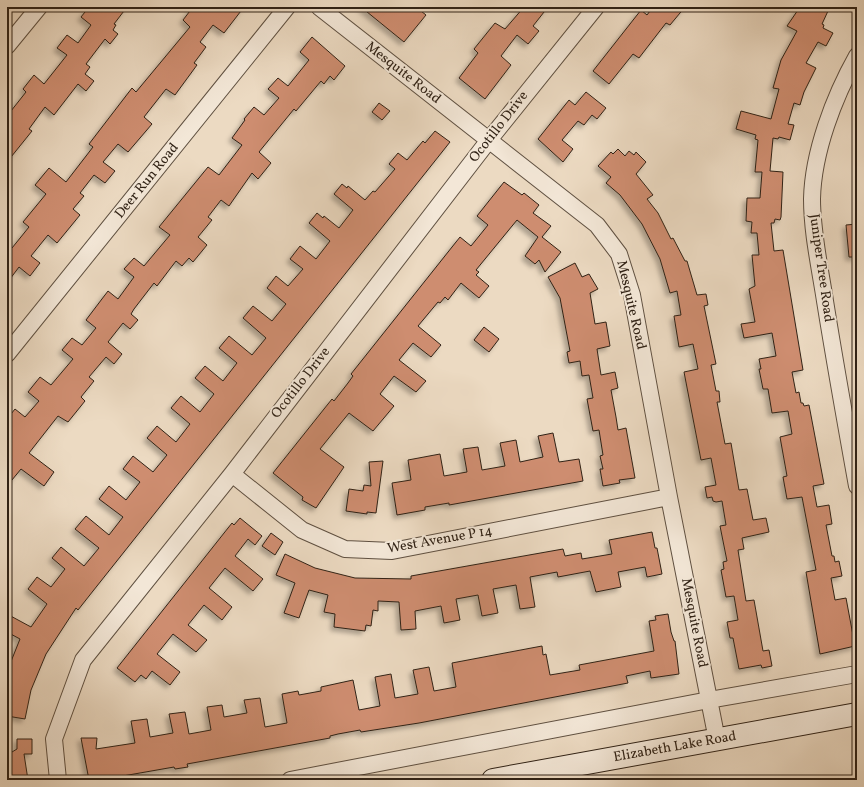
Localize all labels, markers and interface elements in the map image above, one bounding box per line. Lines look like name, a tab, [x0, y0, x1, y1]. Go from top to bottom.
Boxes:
street label: Mesquite Road	[361, 38, 445, 109]
street label: Ocotillo Drive	[465, 87, 533, 167]
street label: Deer Run Road	[111, 139, 184, 223]
street label: Juniper Tree Road	[804, 213, 838, 323]
street label: Mesquite Road	[612, 259, 651, 352]
street label: Ocotillo Drive	[267, 343, 335, 423]
street label: West Avenue P 14	[386, 521, 494, 559]
street label: Mesquite Road	[676, 577, 712, 670]
street label: Elizabeth Lake Road	[612, 727, 738, 767]

